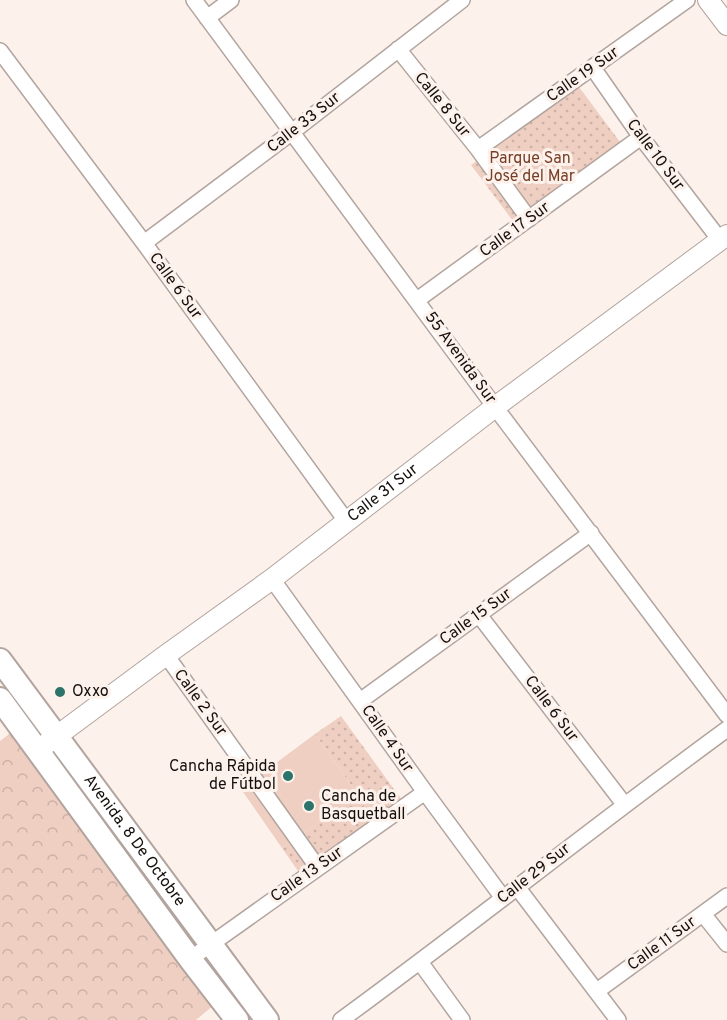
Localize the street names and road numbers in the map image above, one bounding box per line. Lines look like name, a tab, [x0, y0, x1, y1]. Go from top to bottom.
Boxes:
street label: Calle 19 Sur	[543, 43, 623, 107]
street label: Calle 8 Sur	[410, 68, 474, 142]
street label: Calle 33 Sur	[263, 88, 345, 158]
street label: Calle 10 Sur	[622, 115, 688, 195]
street label: Calle 17 Sur	[476, 198, 554, 262]
street label: Calle 6 Sur	[144, 249, 206, 323]
street label: 55 Avenida Sur	[420, 308, 500, 408]
street label: Calle 31 Sur	[344, 460, 422, 527]
street label: Calle 15 Sur	[436, 584, 516, 650]
street label: Calle 2 Sur	[169, 666, 231, 740]
street label: Calle 6 Sur	[520, 672, 582, 746]
street label: Calle 4 Sur	[356, 701, 418, 777]
street label: Avenida. 8 De Octobre	[79, 771, 189, 911]
street label: Calle 29 Sur	[493, 839, 575, 909]
street label: Calle 13 Sur	[267, 843, 347, 907]
street label: Calle 11 Sur	[624, 912, 700, 976]

